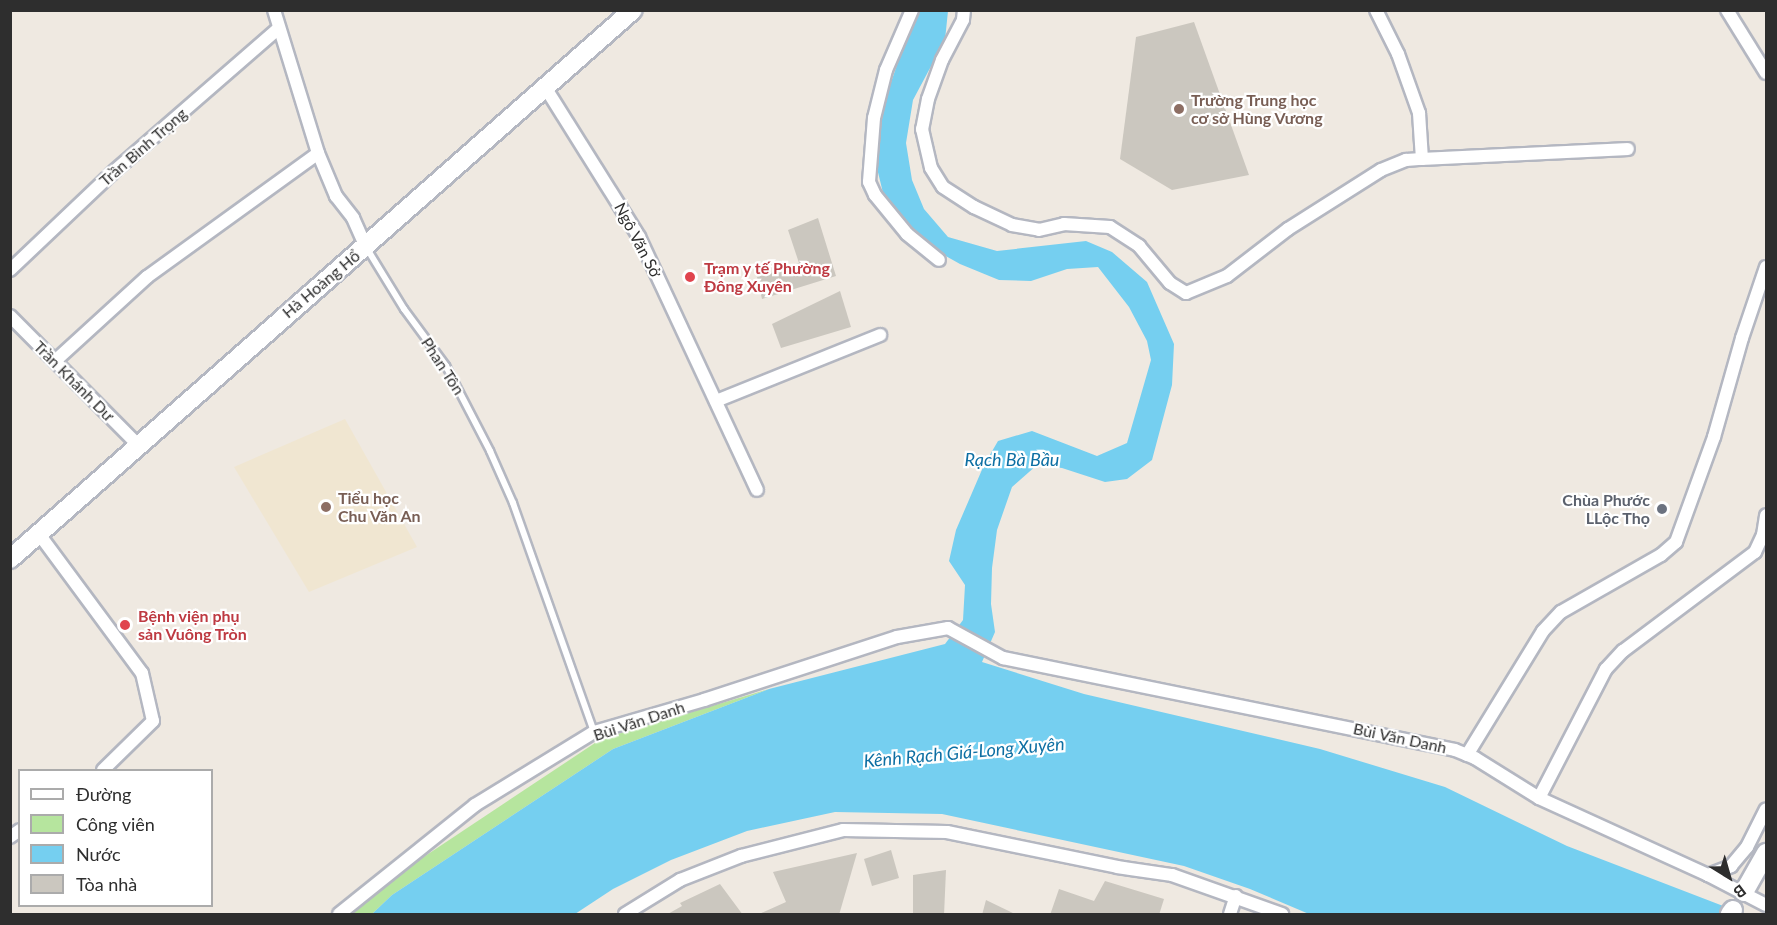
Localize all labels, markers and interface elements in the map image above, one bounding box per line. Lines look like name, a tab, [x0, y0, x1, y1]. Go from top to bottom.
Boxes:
place label: Trường Trung học cơ sở Hùng Vương	[1191, 90, 1324, 128]
marker: Trường Trung học cơ sở Hùng Vương	[1172, 102, 1186, 116]
street label: Trần Bình Trọng	[95, 104, 191, 190]
street label: Ngô Văn Sở	[610, 199, 666, 281]
street label: Hà Hoàng Hổ	[278, 246, 364, 322]
place label: Trạm y tế Phường Đông Xuyên	[704, 258, 831, 296]
marker: Trạm y tế Phường Đông Xuyên	[681, 268, 699, 286]
street label: Phan Tôn	[417, 333, 469, 399]
street label: Trần Khánh Dư	[30, 337, 118, 425]
water label: Rạch Bà Bầu	[965, 448, 1059, 470]
place label: Tiểu học Chu Văn An	[338, 488, 422, 526]
place label: Chùa Phước LLộc Thọ	[1562, 490, 1650, 528]
marker: Tiểu học Chu Văn An	[319, 500, 333, 514]
marker: Chùa Phước LLộc Thọ	[1655, 502, 1669, 516]
place label: Bệnh viện phụ sản Vuông Tròn	[138, 606, 248, 644]
marker: Bệnh viện phụ sản Vuông Tròn	[116, 616, 134, 634]
street label: Bùi Văn Danh	[591, 697, 687, 745]
street label: Bùi Văn Danh	[1351, 719, 1449, 757]
water label: Kênh Rạch Giá-Long Xuyên	[863, 732, 1065, 772]
legend	[18, 769, 213, 907]
text: Đường	[76, 783, 131, 805]
text: Công viên	[76, 813, 155, 835]
text: Nước	[76, 843, 121, 865]
north arrow	[1699, 847, 1759, 907]
text: Tòa nhà	[76, 873, 137, 895]
text: B	[1730, 881, 1750, 903]

